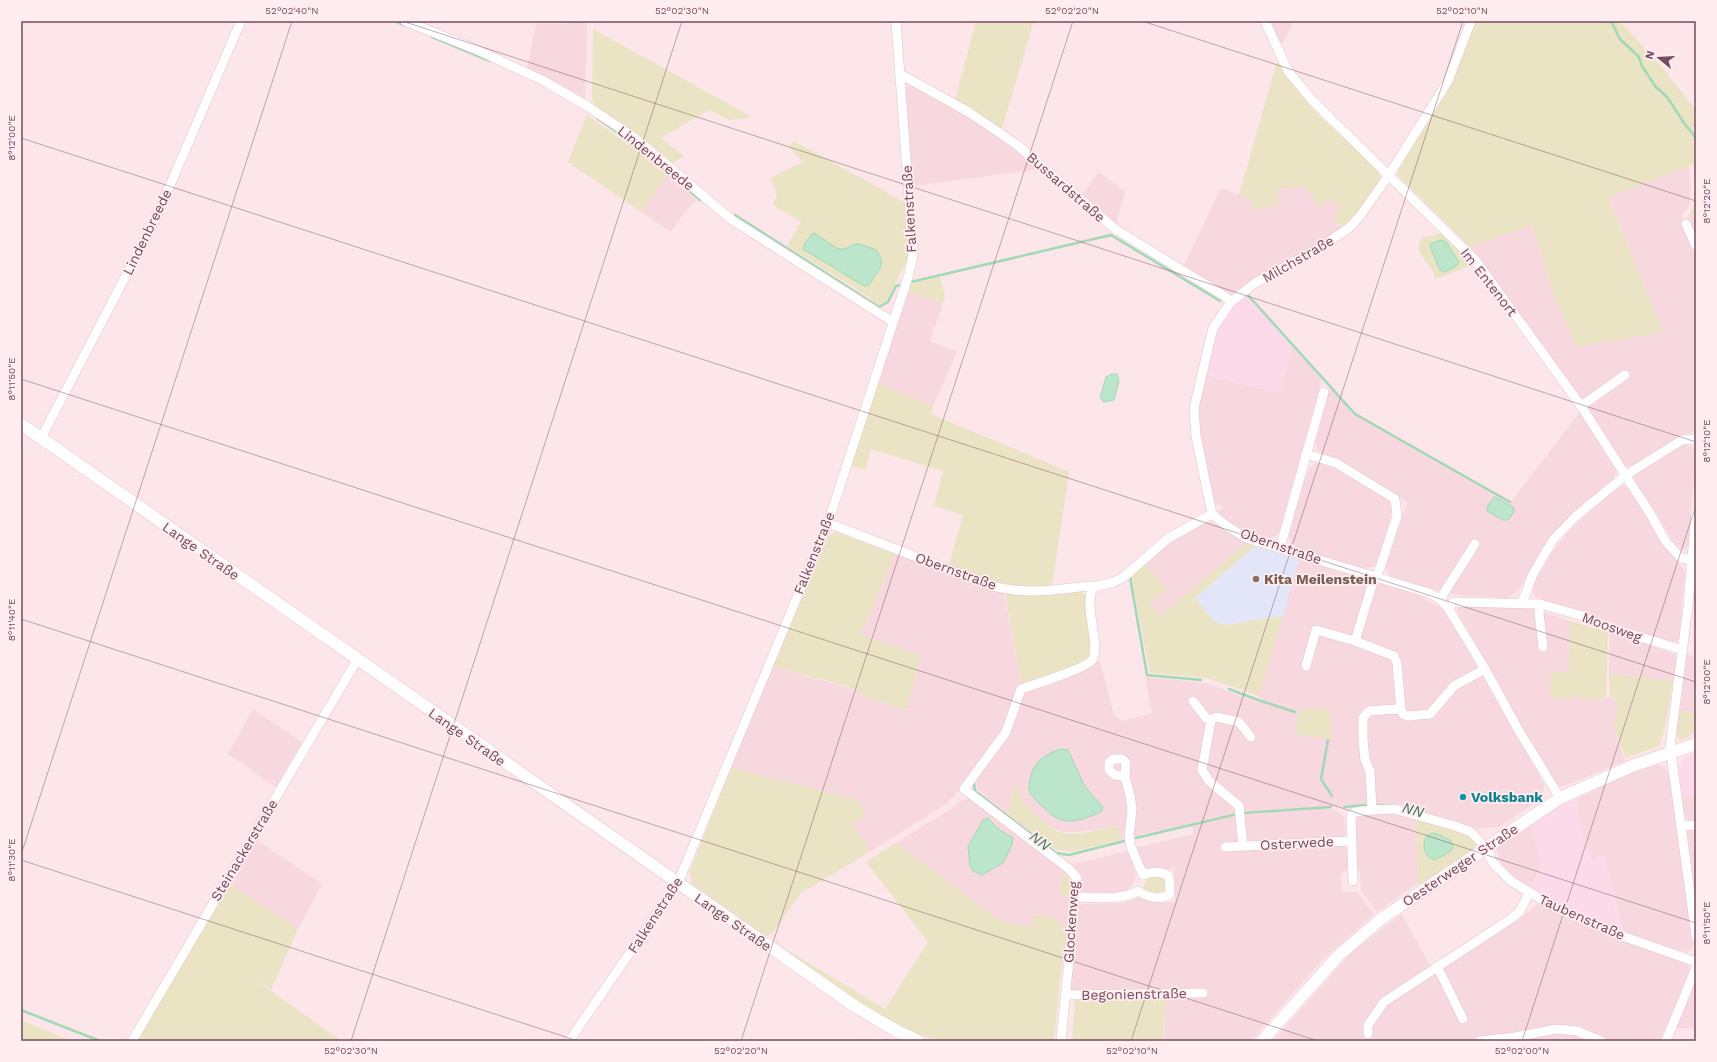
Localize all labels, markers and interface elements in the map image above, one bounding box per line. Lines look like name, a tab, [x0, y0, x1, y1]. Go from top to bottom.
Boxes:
text: 52°02'40"N	[265, 5, 319, 16]
text: 52°02'30"N	[655, 5, 709, 16]
text: 52°02'20"N	[1045, 5, 1099, 16]
text: 52°02'10"N	[1436, 5, 1488, 16]
north arrow	[1639, 38, 1679, 78]
text: N	[1643, 49, 1657, 61]
text: 8°12'00"E	[6, 115, 17, 161]
street label: Lindenbreede	[615, 122, 697, 194]
street label: Bussardstraße	[1024, 149, 1108, 225]
street label: Falkenstraße	[899, 165, 919, 253]
text: 8°12'20"E	[1701, 178, 1712, 224]
street label: Lindenbreede	[119, 186, 175, 278]
street label: Milchstraße	[1259, 232, 1337, 286]
street label: Im Entenort	[1457, 245, 1521, 319]
text: 8°11'50"E	[6, 357, 17, 401]
text: 8°12'10"E	[1701, 419, 1712, 463]
street label: Falkenstraße	[790, 509, 838, 597]
street label: Lange Straße	[159, 519, 243, 583]
street label: Obernstraße	[1238, 525, 1324, 567]
street label: Obernstraße	[913, 549, 999, 593]
place label: Kita Meilenstein	[1264, 571, 1377, 587]
marker: Kita Meilenstein	[1251, 574, 1261, 584]
text: 8°11'40"E	[6, 599, 17, 641]
street label: Moosweg	[1580, 609, 1645, 645]
text: 8°12'00"E	[1701, 659, 1712, 705]
street label: Lange Straße	[425, 705, 509, 769]
place label: Volksbank	[1471, 789, 1543, 805]
marker: Volksbank	[1458, 792, 1468, 802]
street label: Steinackerstraße	[207, 796, 281, 904]
water label: NN	[1400, 798, 1426, 822]
street label: Oesterweger Straße	[1399, 820, 1521, 910]
water label: NN	[1026, 827, 1054, 855]
street label: Osterwede	[1260, 833, 1334, 853]
text: 8°11'30"E	[6, 838, 17, 882]
street label: Falkenstraße	[624, 874, 686, 956]
street label: Glockenweg	[1060, 880, 1082, 963]
street label: Lange Straße	[691, 890, 775, 954]
street label: Taubenstraße	[1536, 891, 1628, 943]
text: 8°11'50"E	[1701, 901, 1712, 945]
street label: Begonienstraße	[1081, 985, 1187, 1003]
text: 52°02'30"N	[324, 1045, 378, 1056]
text: 52°02'20"N	[714, 1045, 768, 1056]
text: 52°02'10"N	[1106, 1045, 1158, 1056]
text: 52°02'00"N	[1495, 1045, 1549, 1056]

